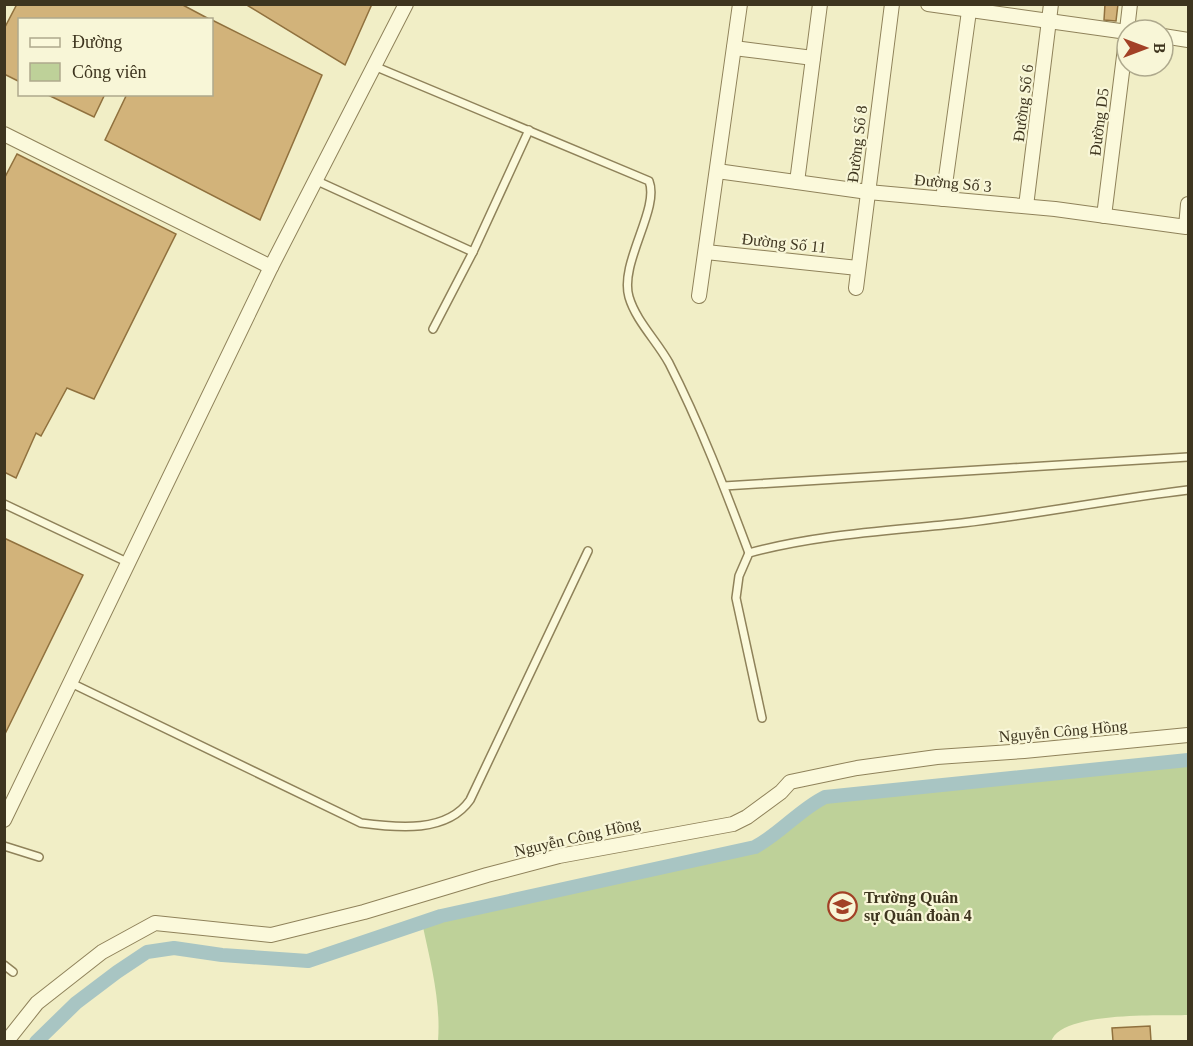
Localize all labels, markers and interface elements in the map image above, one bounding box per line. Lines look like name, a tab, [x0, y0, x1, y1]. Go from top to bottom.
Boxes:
legend	[18, 18, 213, 96]
north arrow	[1115, 18, 1175, 78]
text: Đường	[72, 32, 122, 52]
text: B	[1151, 43, 1168, 54]
text: Công viên	[72, 62, 147, 82]
street label: Đường Số 6	[1010, 63, 1037, 143]
street label: Đường D5	[1086, 87, 1113, 157]
street label: Đường Số 8	[844, 104, 871, 184]
street label: Đường Số 3	[914, 171, 992, 196]
street label: Đường Số 11	[741, 230, 827, 257]
street label: Nguyễn Công Hồng	[998, 717, 1128, 746]
street label: Nguyễn Công Hồng	[512, 814, 642, 861]
place label: Trường Quân sự Quân đoàn 4	[864, 889, 972, 925]
school or university icon: Trường Quân sự Quân đoàn 4	[827, 890, 859, 922]

